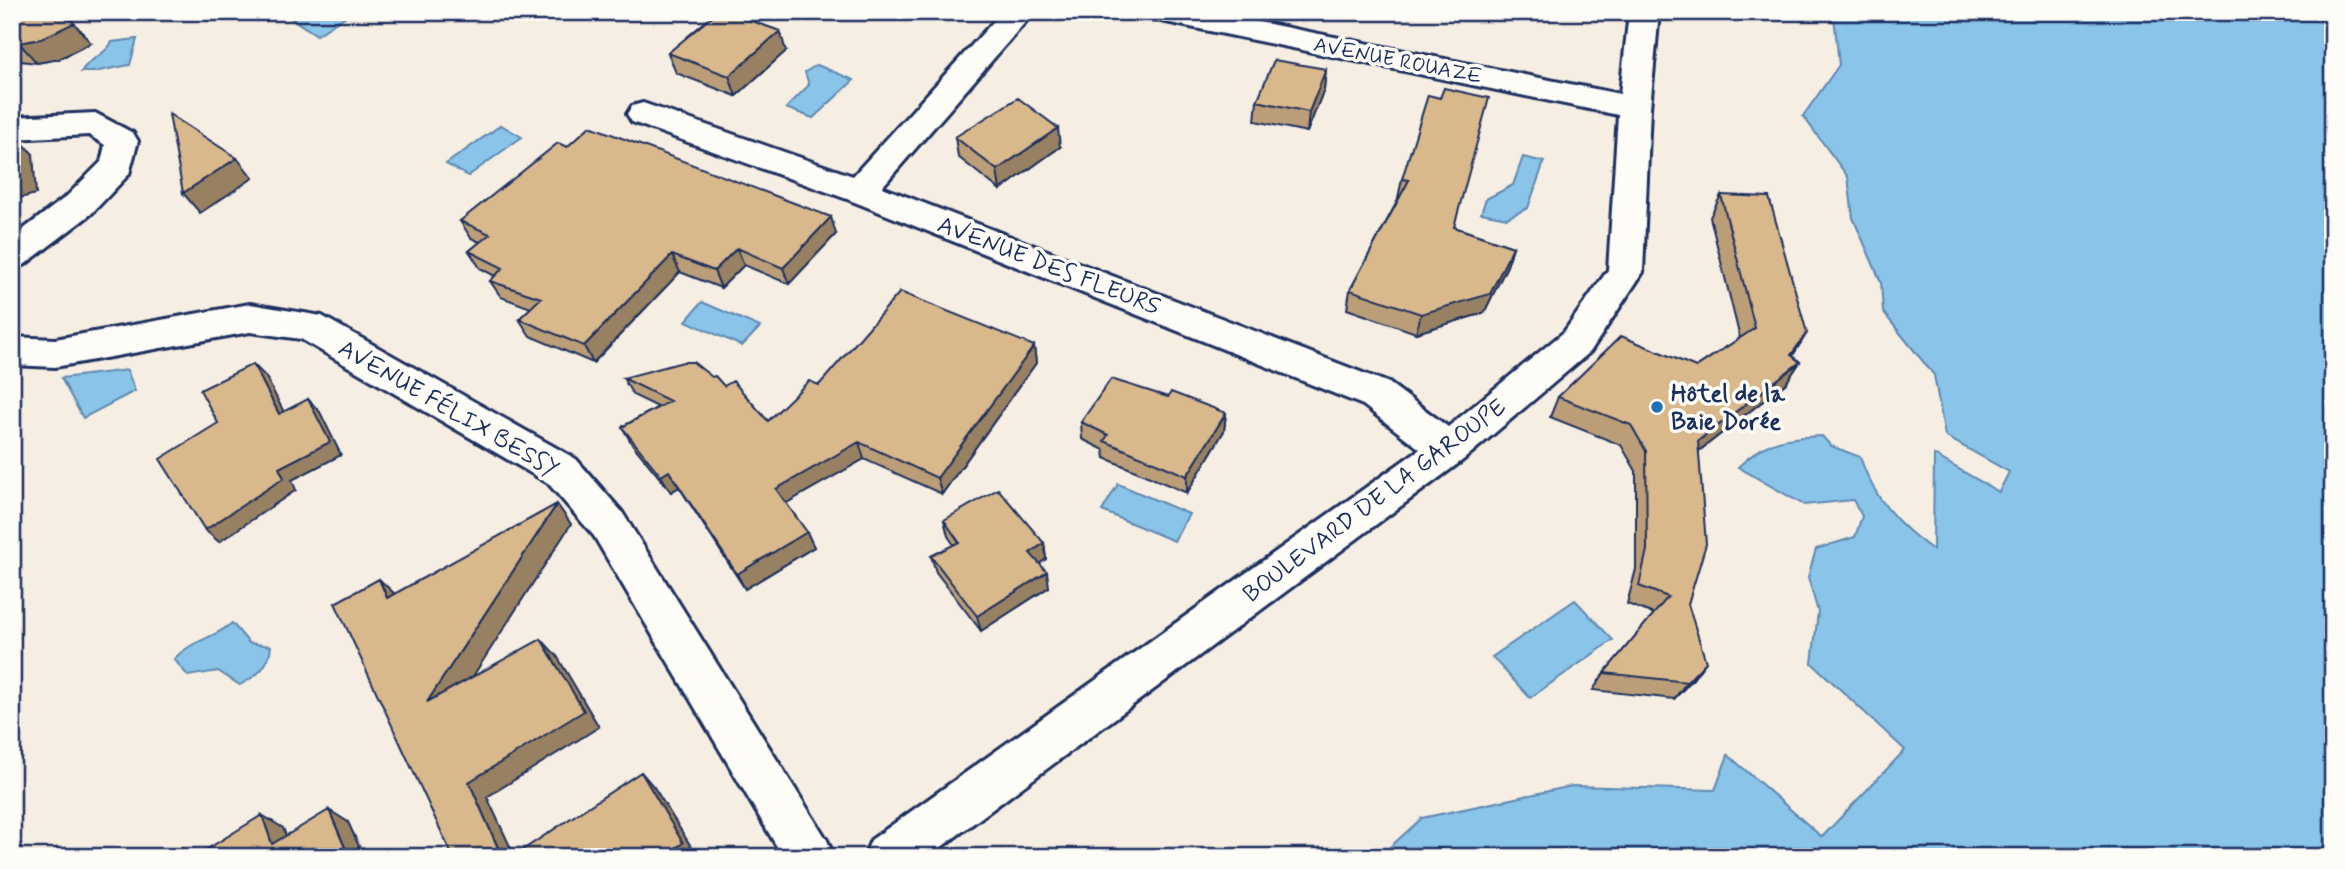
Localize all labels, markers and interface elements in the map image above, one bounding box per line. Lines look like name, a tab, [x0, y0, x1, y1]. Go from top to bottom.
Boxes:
street label: AVENUE ROUAZE	[1311, 31, 1484, 91]
street label: AVENUE DES FLEURS	[933, 210, 1164, 323]
street label: AVENUE FÉLIX BESSY	[332, 332, 565, 485]
place label: Hôtel de la Baie Dorée	[1671, 379, 1785, 438]
street label: BOULEVARD DE LA GAROUPE	[1237, 392, 1513, 610]
marker: Hôtel de la Baie Dorée	[1649, 399, 1665, 415]

